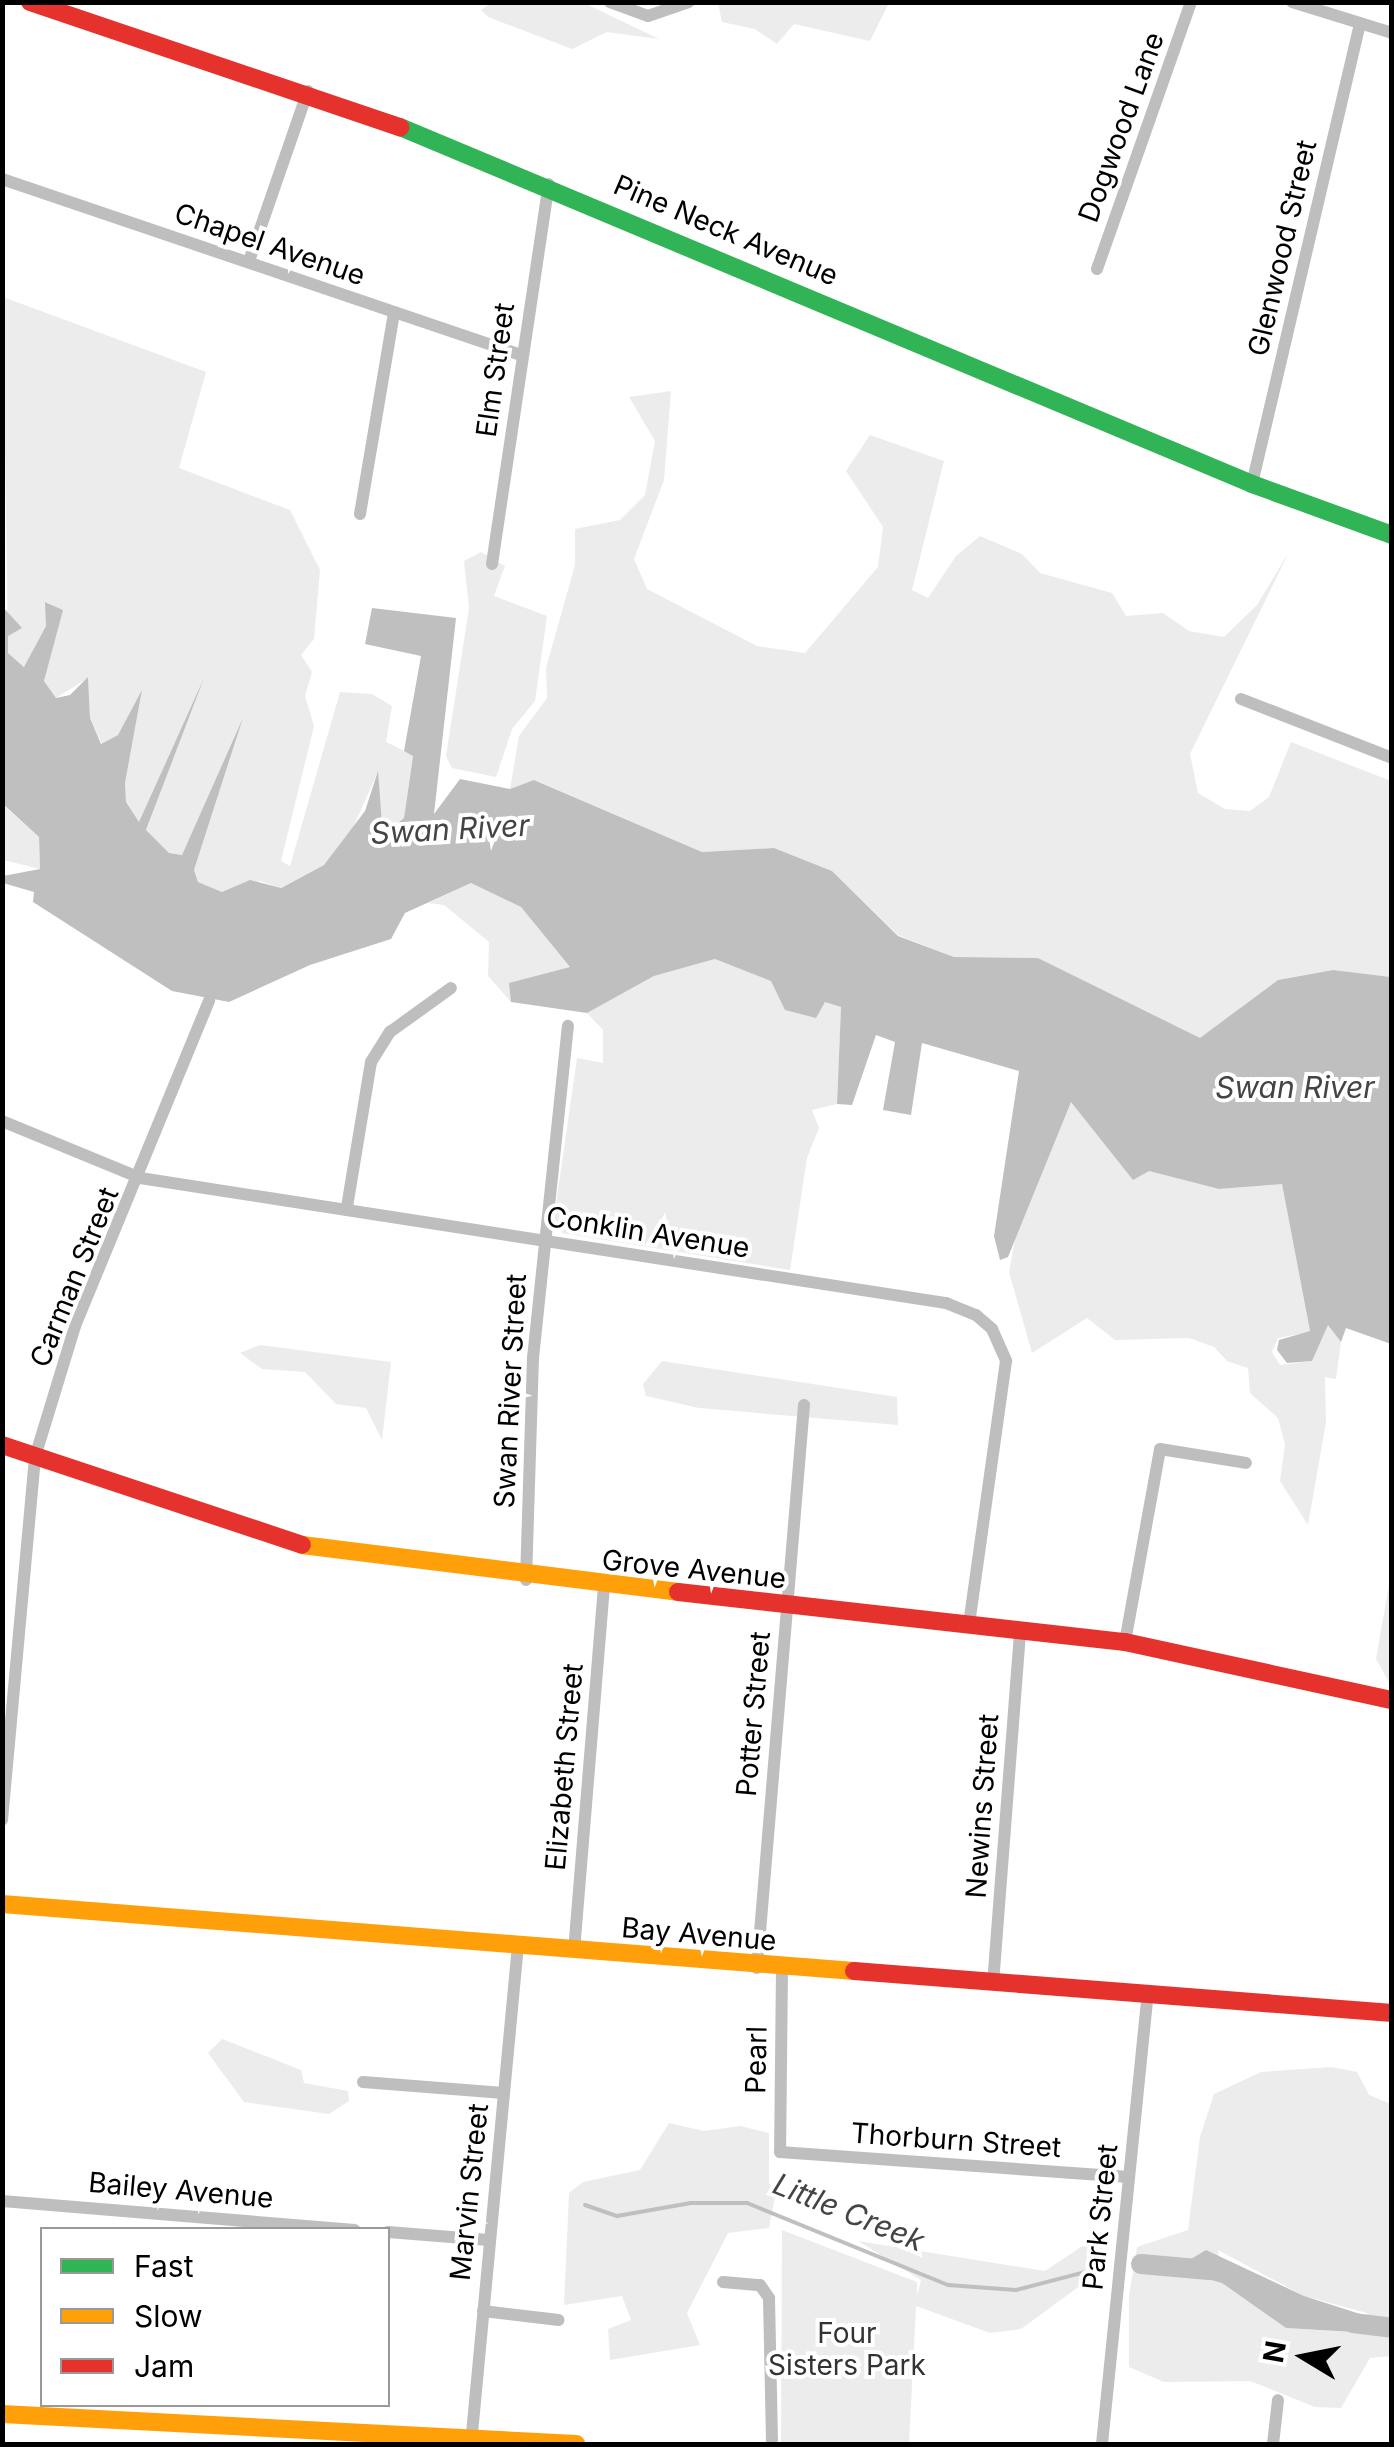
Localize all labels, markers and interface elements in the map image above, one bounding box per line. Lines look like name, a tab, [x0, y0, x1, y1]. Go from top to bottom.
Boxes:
street label: Dogwood Lane	[1071, 27, 1171, 227]
street label: Glenwood Street	[1241, 137, 1323, 359]
street label: Pine Neck Avenue	[609, 168, 843, 292]
street label: Chapel Avenue	[170, 196, 370, 292]
street label: Elm Street	[469, 301, 521, 439]
water label: Swan River	[370, 807, 530, 851]
water label: Swan River	[1215, 1069, 1375, 1105]
street label: Carman Street	[23, 1182, 125, 1372]
street label: Conklin Avenue	[544, 1199, 752, 1265]
street label: Swan River Street	[487, 1273, 533, 1509]
street label: Grove Avenue	[600, 1543, 788, 1595]
street label: Potter Street	[729, 1630, 777, 1798]
street label: Elizabeth Street	[538, 1662, 590, 1872]
street label: Newins Street	[959, 1713, 1005, 1899]
street label: Bay Avenue	[620, 1910, 778, 1958]
street label: Pearl	[739, 2026, 773, 2094]
street label: Marvin Street	[443, 2102, 495, 2282]
street label: Thorburn Street	[850, 2116, 1062, 2164]
street label: Park Street	[1076, 2142, 1124, 2292]
street label: Bailey Avenue	[87, 2165, 275, 2215]
water label: Little Creek	[768, 2165, 930, 2259]
legend	[40, 2227, 390, 2407]
text: Fast	[134, 2248, 193, 2284]
text: Slow	[134, 2298, 203, 2334]
north arrow	[1254, 2307, 1354, 2407]
park label: Four Sisters Park	[768, 2316, 926, 2382]
text: N	[1256, 2338, 1293, 2365]
text: Jam	[134, 2348, 194, 2384]

